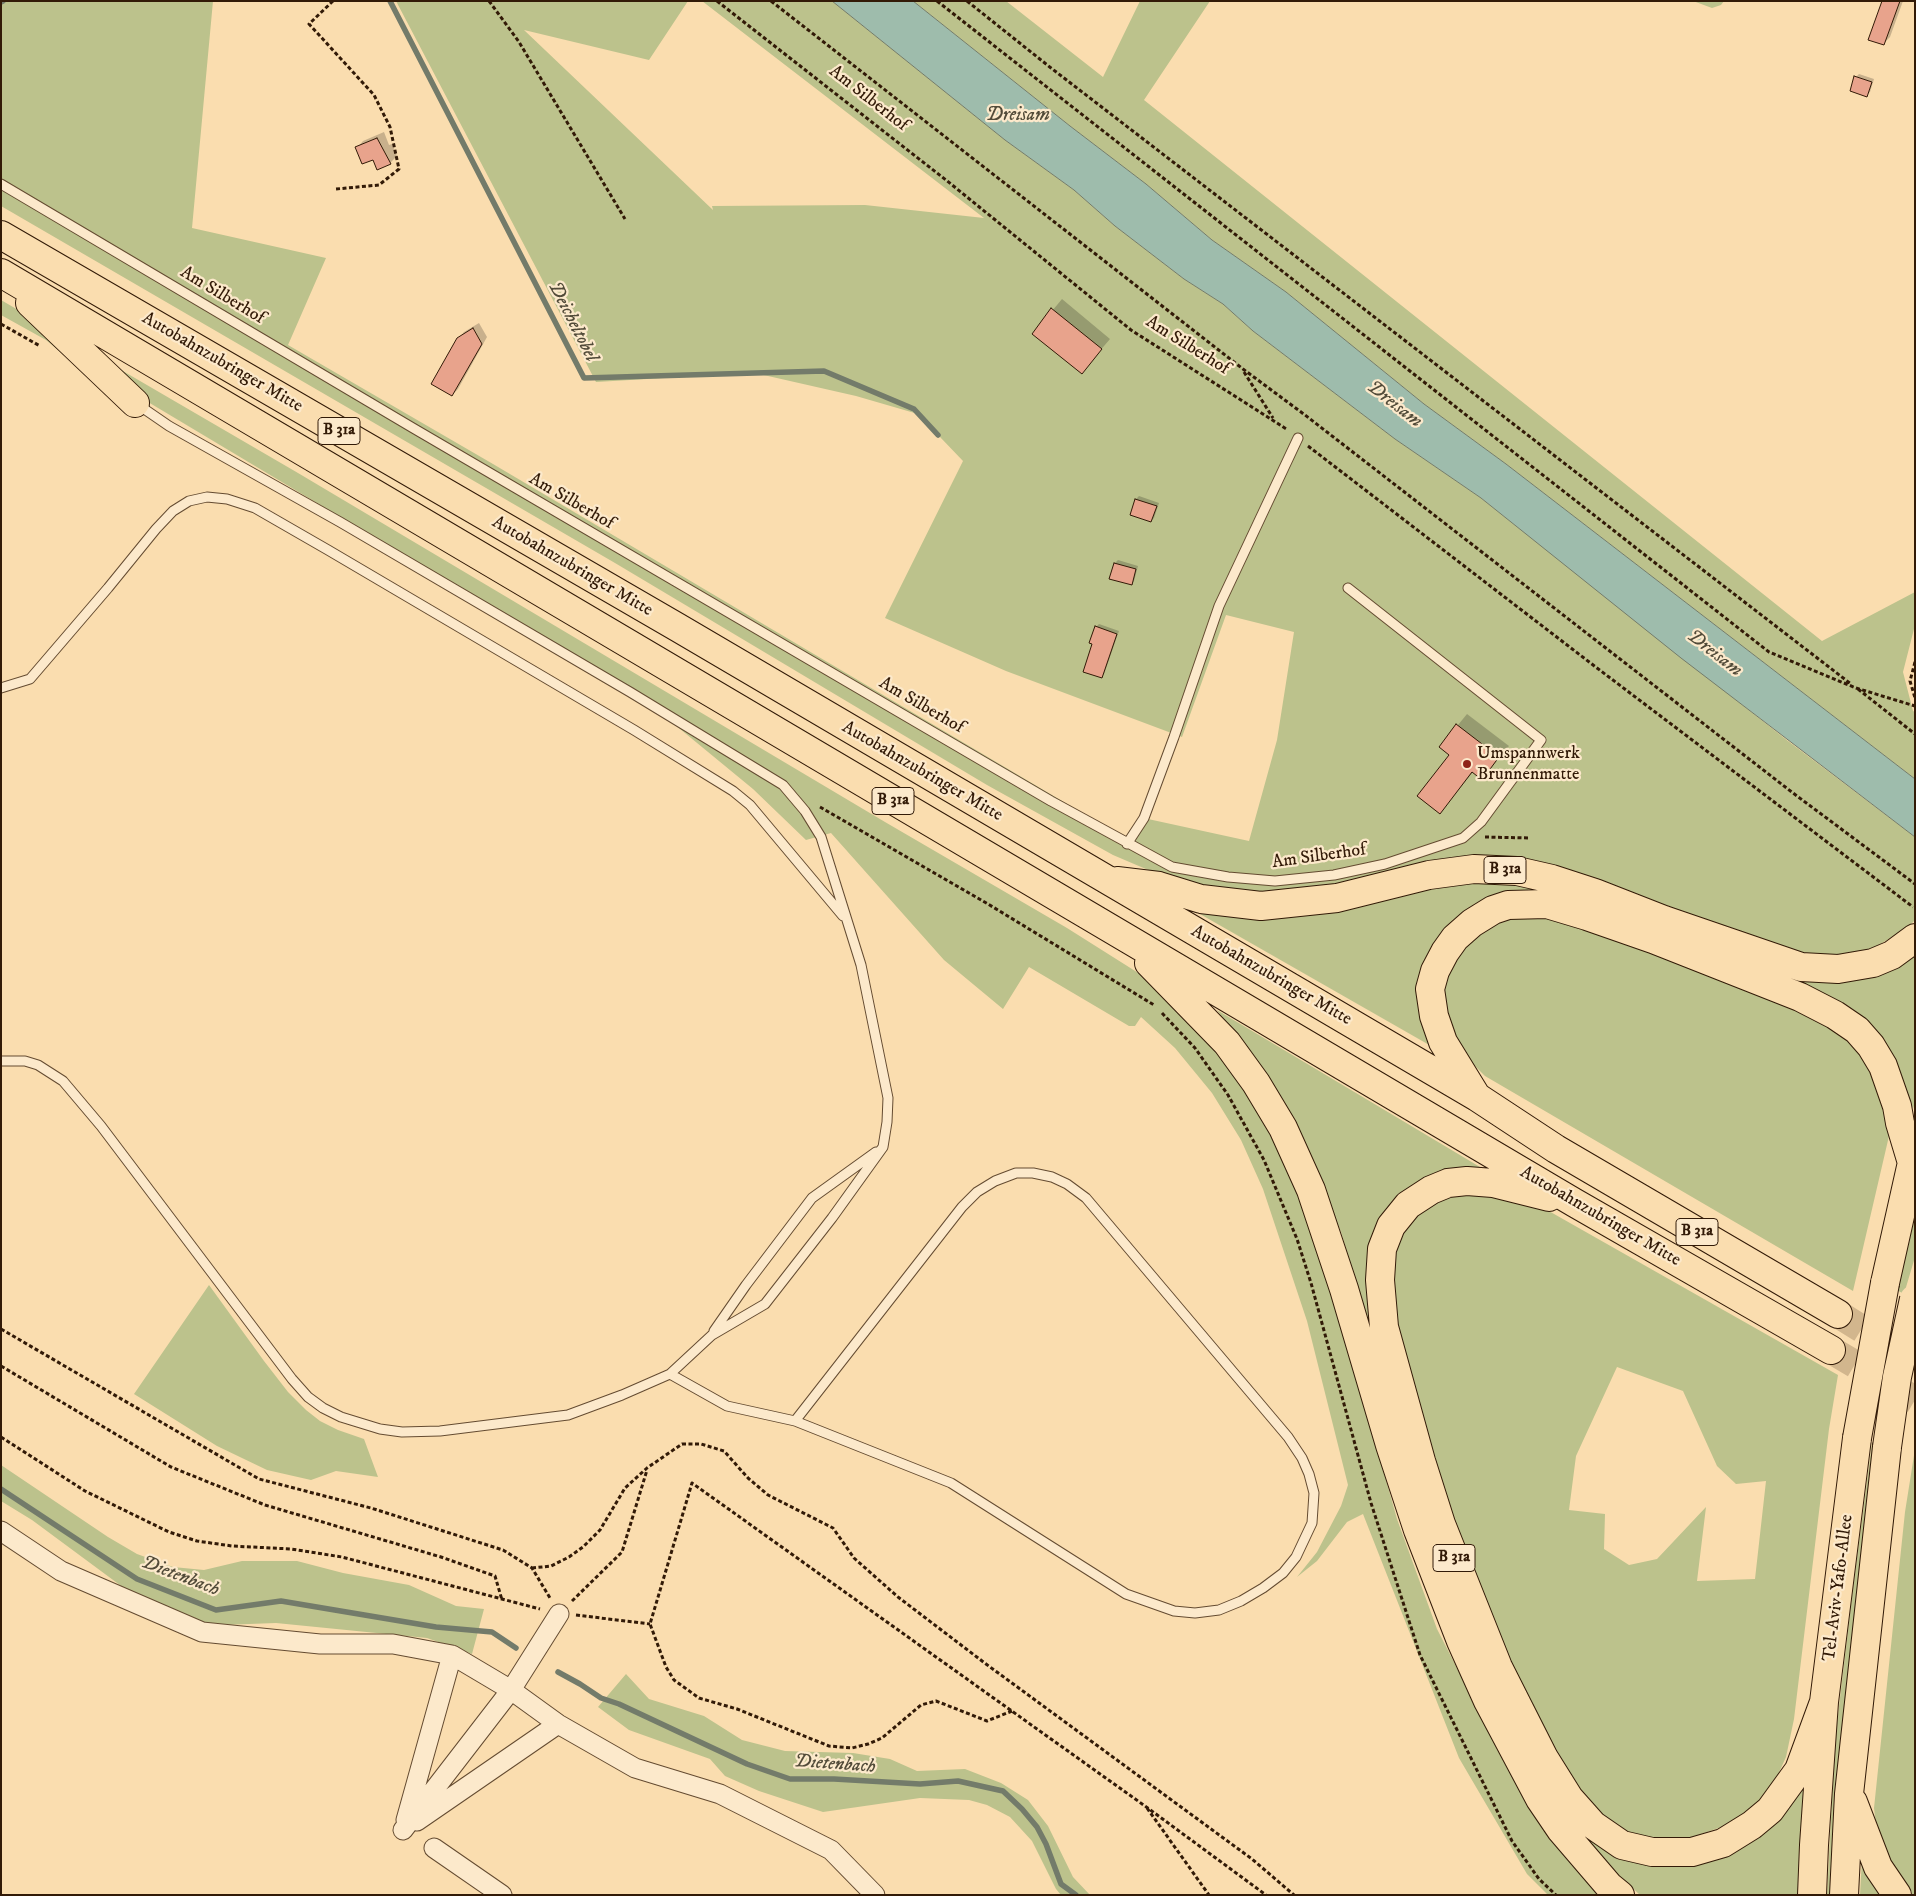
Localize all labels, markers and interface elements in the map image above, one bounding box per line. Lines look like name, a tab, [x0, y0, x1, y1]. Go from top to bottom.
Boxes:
street label: Am Silberhof	[824, 61, 912, 137]
water label: Dreisam	[986, 105, 1050, 127]
street label: Am Silberhof	[176, 262, 268, 330]
water label: Deicheltobel	[542, 278, 602, 366]
street label: Autobahnzubringer Mitte	[138, 308, 306, 418]
street label: Am Silberhof	[1141, 312, 1233, 380]
water label: Dreisam	[1362, 376, 1426, 434]
road number: B 31a	[318, 418, 360, 444]
street label: Am Silberhof	[525, 469, 617, 535]
street label: Autobahnzubringer Mitte	[488, 512, 656, 622]
water label: Dreisam	[1682, 625, 1746, 683]
street label: Am Silberhof	[875, 673, 967, 739]
street label: Autobahnzubringer Mitte	[838, 717, 1006, 827]
place label: Umspannwerk Brunnenmatte	[1477, 743, 1580, 786]
marker: Umspannwerk Brunnenmatte	[1461, 758, 1473, 770]
road number: B 31a	[872, 788, 914, 814]
street label: Am Silberhof	[1271, 840, 1367, 874]
road number: B 31a	[1484, 856, 1526, 884]
street label: Autobahnzubringer Mitte	[1187, 921, 1355, 1031]
street label: Autobahnzubringer Mitte	[1516, 1162, 1684, 1272]
road number: B 31a	[1676, 1218, 1718, 1246]
street label: Tel-Aviv-Yafo-Allee	[1819, 1513, 1859, 1663]
road number: B 31a	[1433, 1545, 1475, 1572]
water label: Dietenbach	[138, 1552, 222, 1602]
water label: Dietenbach	[794, 1751, 876, 1779]

